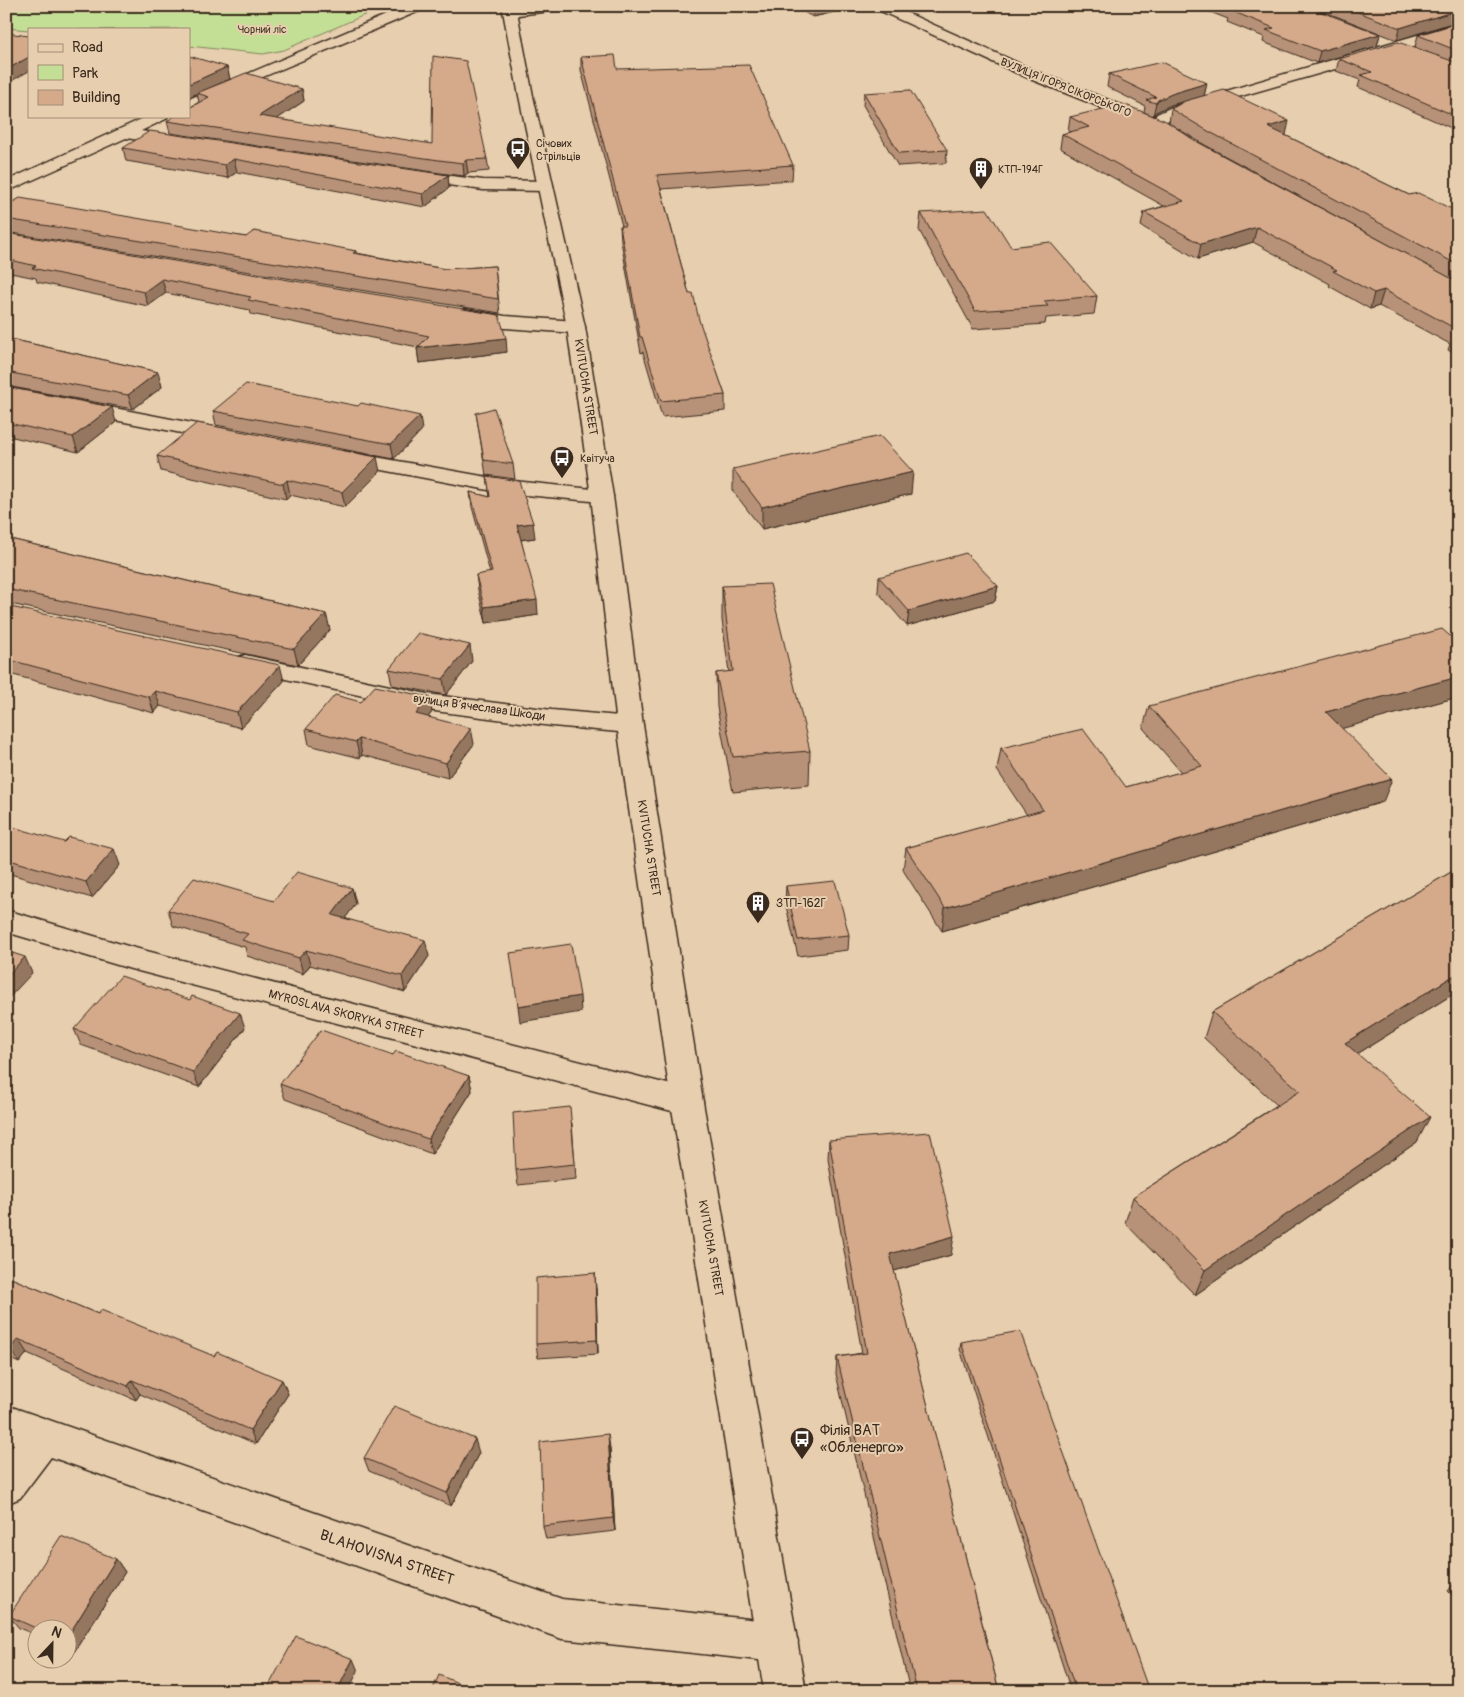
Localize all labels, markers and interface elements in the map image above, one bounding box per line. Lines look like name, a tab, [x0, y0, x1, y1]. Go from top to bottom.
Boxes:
park label: Чорний ліс	[237, 23, 287, 36]
legend	[28, 28, 190, 118]
text: Road	[72, 38, 103, 57]
street label: ВУЛИЦЯ ІГОРЯ СІКОРСЬКОГО	[999, 55, 1133, 120]
text: Park	[72, 64, 99, 83]
text: Building	[72, 88, 120, 107]
bus stop icon: Січових Стрільців	[505, 136, 531, 170]
place label: Січових Стрільців	[536, 137, 581, 163]
building icon: КТП-194Г	[968, 156, 994, 190]
place label: КТП-194Г	[998, 163, 1043, 176]
street label: KVITUCHA STREET	[570, 338, 601, 437]
bus stop icon: Квітуча	[549, 445, 575, 479]
place label: Квітуча	[580, 452, 615, 465]
street label: вулиця Вʼячеслава Шкоди	[412, 691, 546, 724]
street label: KVITUCHA STREET	[633, 799, 664, 898]
building icon: ЗТП-162Г	[745, 890, 771, 924]
place label: ЗТП-162Г	[776, 896, 827, 911]
street label: MYROSLAVA SKORYKA STREET	[267, 987, 425, 1043]
street label: KVITUCHA STREET	[695, 1199, 726, 1298]
place label: Філія ВАТ «Обленерго»	[820, 1421, 904, 1457]
bus stop icon: Філія ВАТ «Обленерго»	[789, 1426, 815, 1460]
street label: BLAHOVISNA STREET	[317, 1526, 456, 1589]
north arrow	[28, 1620, 78, 1670]
text: N	[49, 1623, 64, 1642]

